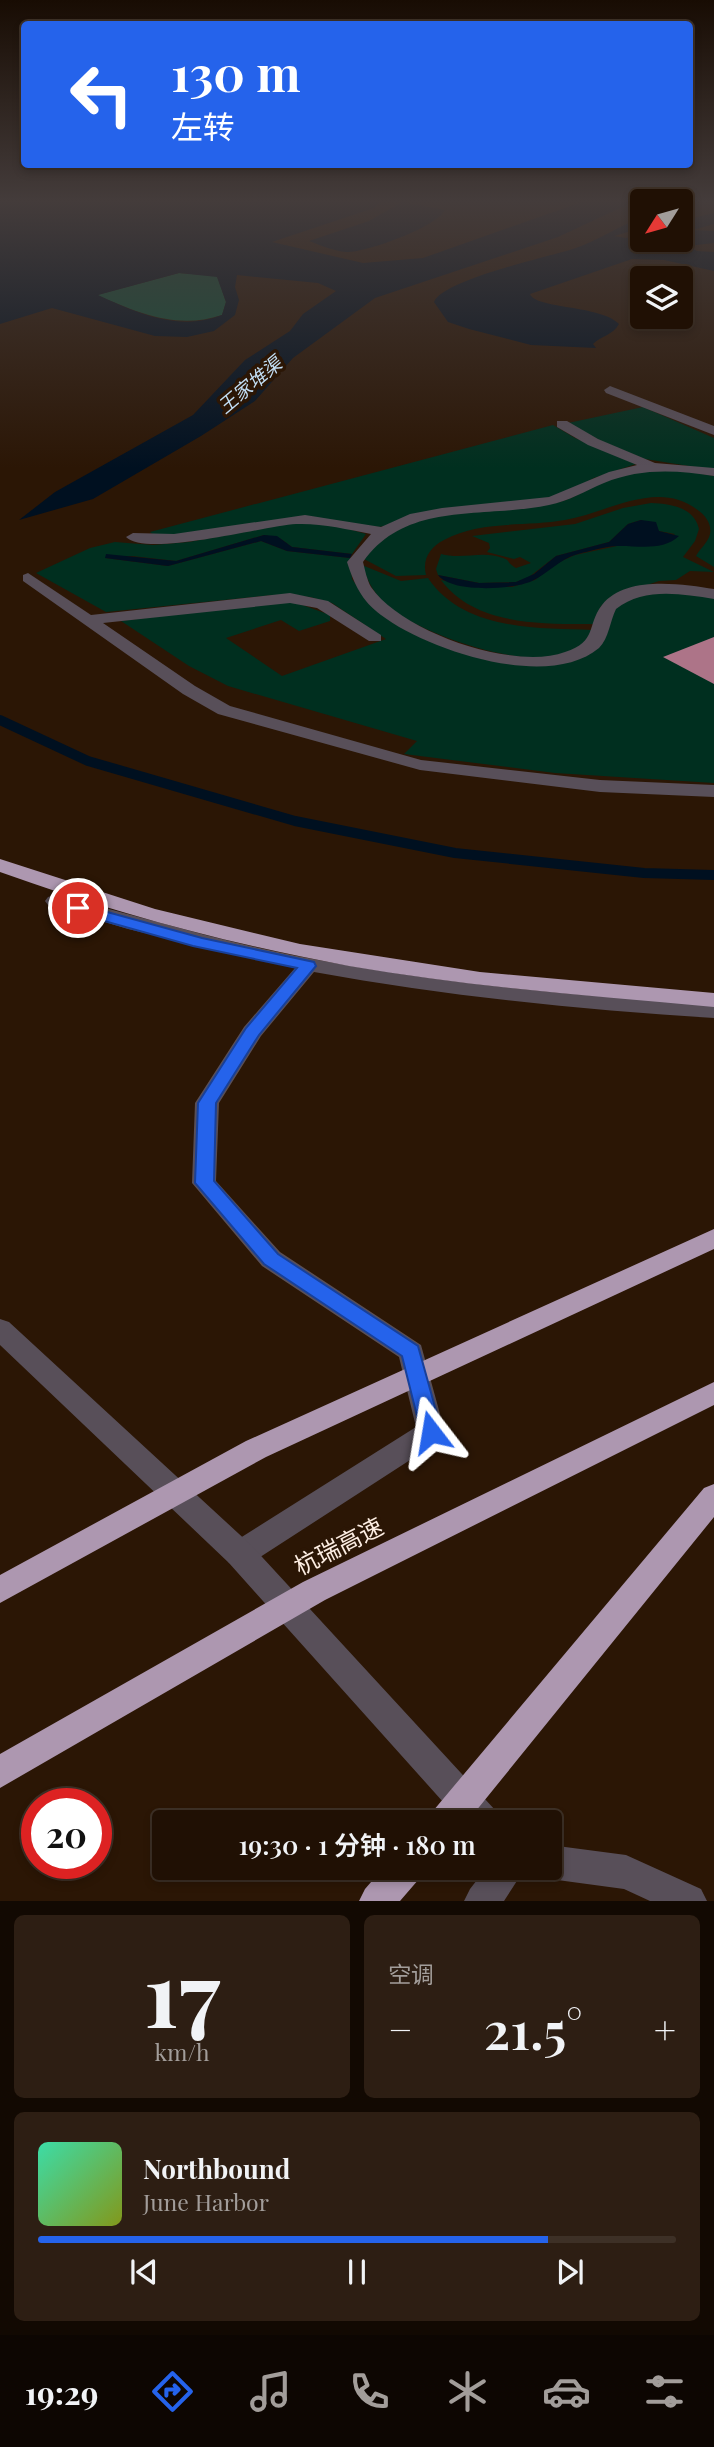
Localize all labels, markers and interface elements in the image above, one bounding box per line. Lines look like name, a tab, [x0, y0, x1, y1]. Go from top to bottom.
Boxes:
text: 130 m	[171, 39, 301, 104]
icon: left	[56, 49, 147, 140]
text: 左转	[171, 104, 235, 147]
north arrow	[630, 189, 693, 252]
map controls	[630, 189, 693, 329]
button: layers	[630, 266, 693, 329]
water label: 王家堆渠	[212, 348, 289, 418]
pin	[48, 878, 108, 938]
icon: arrive	[59, 889, 97, 927]
position arrow	[394, 1395, 468, 1469]
street label: 杭瑞高速	[288, 1509, 388, 1581]
speed limit sign: 20	[21, 1788, 112, 1879]
text: 19:30 · 1 分钟 · 180 m	[238, 1827, 476, 1862]
text: 17	[144, 1930, 220, 2051]
text: 空调	[388, 1958, 434, 1989]
text: 21.5°	[484, 1994, 583, 2063]
text: −	[388, 2003, 413, 2054]
text: +	[654, 2003, 676, 2054]
text: km/h	[154, 2036, 210, 2067]
text: Northbound	[143, 2151, 290, 2186]
text: June Harbor	[143, 2186, 269, 2217]
icon: previous	[125, 2253, 163, 2291]
icon: pause	[338, 2253, 376, 2291]
icon: next	[551, 2253, 589, 2291]
icon: directions	[148, 2367, 197, 2416]
icon: music	[246, 2367, 295, 2416]
icon: phone	[345, 2367, 394, 2416]
icon: climate	[443, 2367, 492, 2416]
icon: car	[542, 2367, 591, 2416]
icon: filters	[640, 2367, 689, 2416]
text: 19:29	[25, 2370, 98, 2413]

